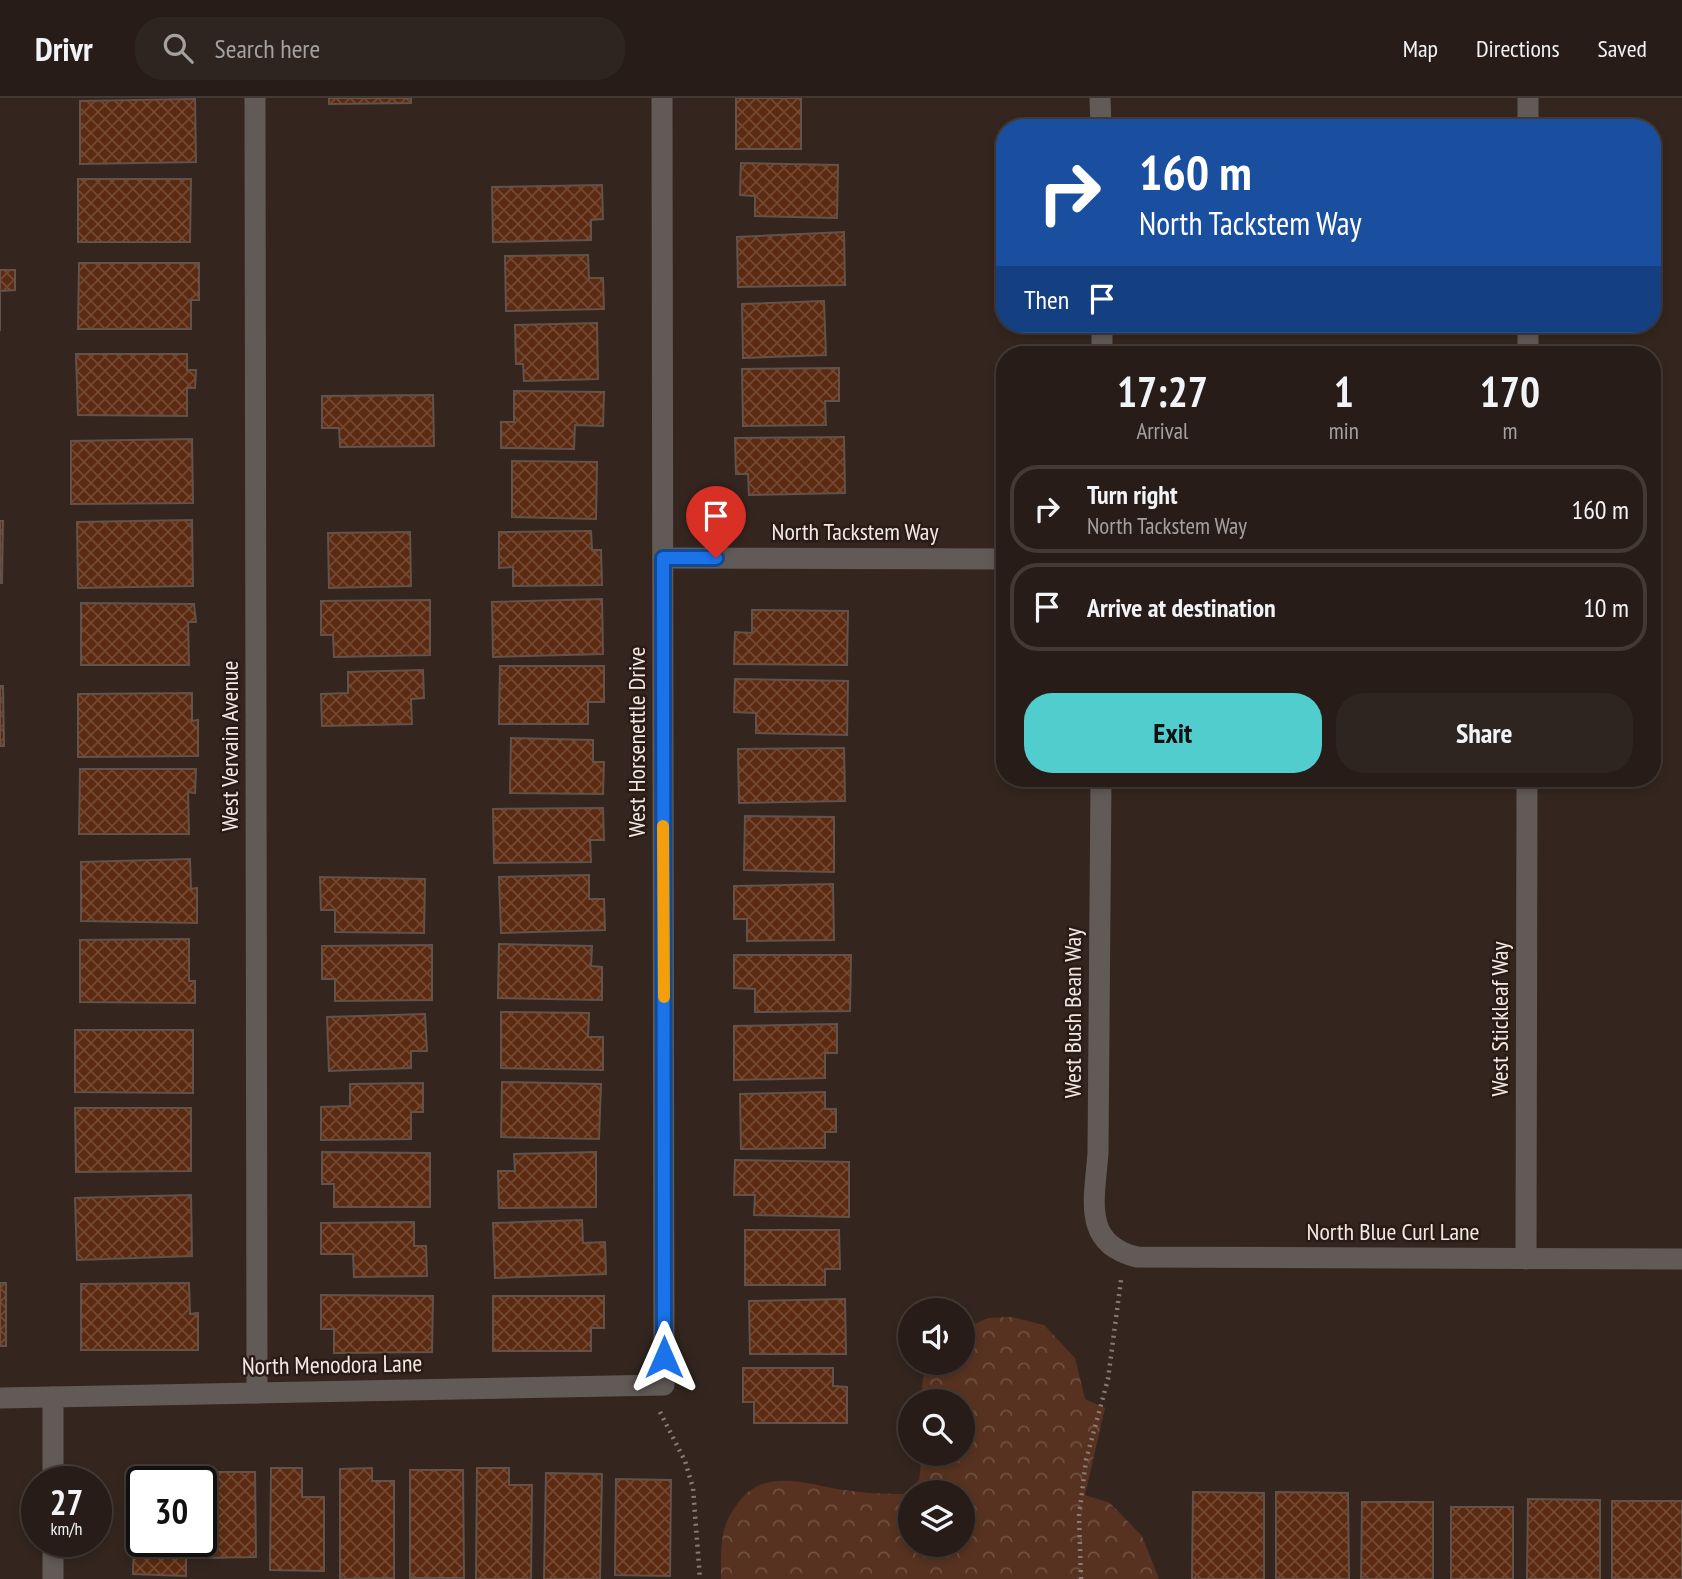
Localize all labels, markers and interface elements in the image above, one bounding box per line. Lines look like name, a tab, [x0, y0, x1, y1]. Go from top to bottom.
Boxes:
search box	[135, 17, 625, 80]
text: Drivr	[35, 27, 93, 70]
icon: search	[159, 29, 197, 67]
text: Search here	[215, 32, 320, 65]
text: Map	[1403, 33, 1438, 64]
text: Directions	[1476, 33, 1560, 64]
text: Saved	[1598, 33, 1647, 64]
text: 160 m	[1139, 140, 1252, 204]
icon: right	[1024, 147, 1115, 238]
text: North Tackstem Way	[1139, 202, 1362, 244]
icon: arrive	[1083, 280, 1121, 318]
text: Then	[1024, 283, 1069, 316]
text: 17:27	[1117, 364, 1208, 419]
text: 1	[1334, 364, 1354, 419]
text: 170	[1480, 364, 1540, 419]
text: Arrival	[1136, 416, 1188, 445]
text: min	[1329, 416, 1359, 445]
text: m	[1502, 416, 1517, 445]
text: Turn right	[1087, 478, 1178, 511]
pin	[686, 486, 746, 558]
icon: right	[1028, 490, 1066, 528]
text: 160 m	[1571, 493, 1629, 526]
icon: arrive	[697, 497, 735, 535]
text: North Tackstem Way	[1087, 511, 1247, 540]
street label: North Tackstem Way	[772, 516, 938, 547]
icon: arrive	[1028, 588, 1066, 626]
text: Arrive at destination	[1087, 591, 1276, 624]
text: 10 m	[1583, 591, 1629, 624]
street label: West Horsenettle Drive	[621, 647, 652, 837]
street label: West Vervain Avenue	[214, 661, 245, 831]
button: Exit	[1024, 693, 1322, 773]
button: Share	[1336, 693, 1633, 773]
street label: West Bush Bean Way	[1057, 928, 1088, 1098]
street label: West Stickleaf Way	[1484, 942, 1515, 1096]
street label: North Blue Curl Lane	[1306, 1216, 1480, 1247]
map controls	[898, 1298, 975, 1557]
button: sound	[898, 1298, 975, 1375]
position arrow	[627, 1320, 701, 1394]
street label: North Menodora Lane	[241, 1347, 422, 1382]
button: search	[898, 1389, 975, 1466]
speed limit sign: 30	[126, 1466, 217, 1557]
text: 27	[50, 1479, 83, 1525]
button: layers	[898, 1480, 975, 1557]
text: km/h	[51, 1517, 82, 1540]

